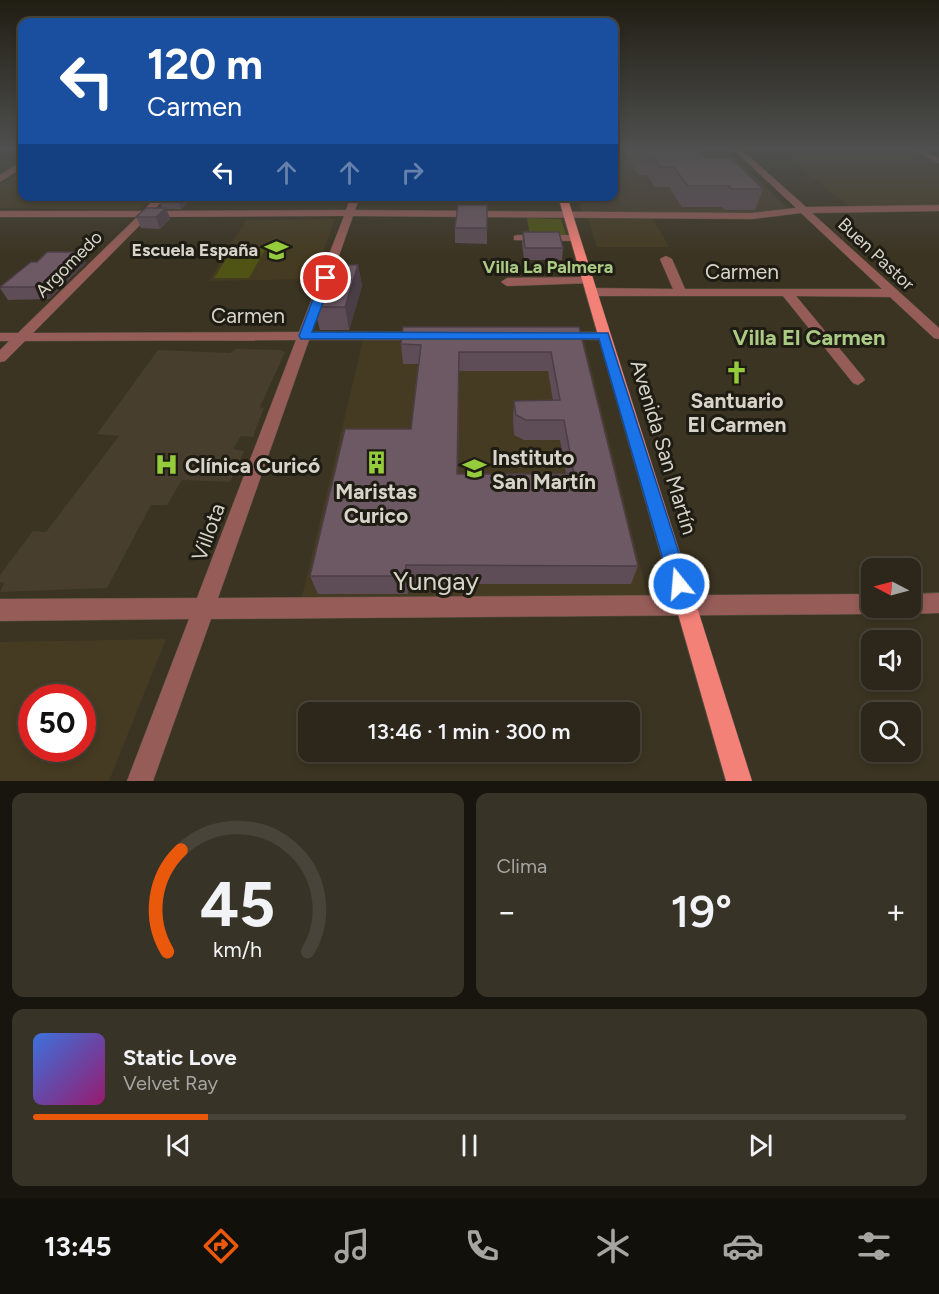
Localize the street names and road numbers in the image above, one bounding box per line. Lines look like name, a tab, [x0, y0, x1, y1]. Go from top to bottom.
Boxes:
street label: Buen Pastor	[833, 213, 919, 295]
street label: Argomedo	[31, 226, 107, 302]
street label: Carmen	[705, 259, 779, 284]
street label: Carmen	[211, 303, 285, 328]
street label: Avenida San Martín	[626, 357, 702, 537]
street label: Villota	[186, 500, 230, 564]
street label: Yungay	[393, 565, 479, 597]

